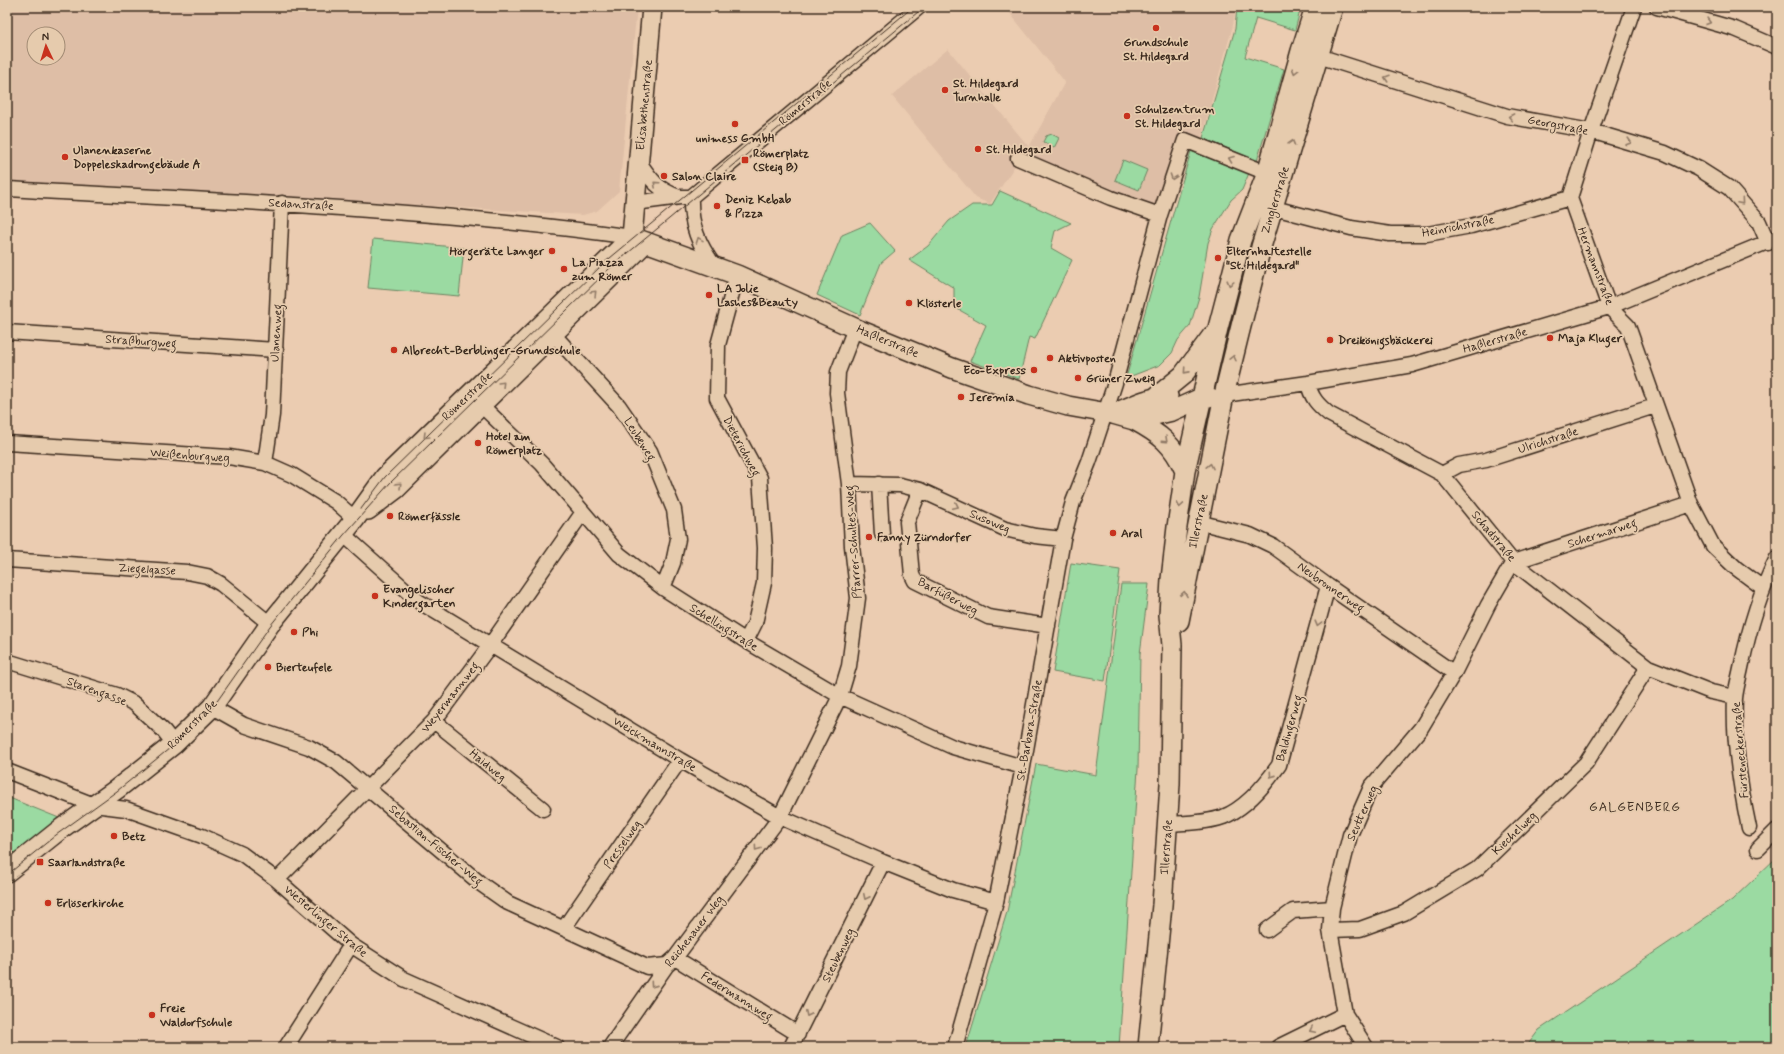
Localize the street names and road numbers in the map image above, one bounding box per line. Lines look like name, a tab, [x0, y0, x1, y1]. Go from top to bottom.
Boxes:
street label: Elisabethenstraße	[633, 59, 657, 151]
street label: Römerstraße	[776, 76, 836, 130]
street label: Georgstraße	[1526, 112, 1590, 140]
street label: Zinglerstraße	[1258, 164, 1294, 236]
street label: Sedanstraße	[268, 195, 334, 215]
street label: Heinrichstraße	[1421, 212, 1496, 242]
street label: Hermannstraße	[1573, 225, 1617, 308]
street label: Ulanenweg	[267, 303, 288, 363]
street label: Haßlerstraße	[854, 322, 921, 362]
street label: Haßlerstraße	[1461, 324, 1530, 358]
street label: Straßburgweg	[105, 332, 177, 353]
street label: Römerstraße	[439, 368, 497, 425]
street label: Dieterichweg	[718, 413, 764, 480]
street label: Leubeweg	[619, 415, 659, 465]
street label: Ulrichstraße	[1516, 424, 1581, 458]
street label: Weißenburgweg	[150, 445, 230, 467]
street label: Pfarrer-Schultes-Weg	[842, 484, 867, 599]
street label: Illerstraße	[1185, 492, 1213, 550]
street label: Susoweg	[967, 506, 1012, 538]
street label: Schadstraße	[1467, 508, 1519, 566]
street label: Schermarweg	[1566, 515, 1640, 554]
street label: Neubronnerweg	[1293, 559, 1367, 618]
street label: Ziegelgasse	[118, 560, 176, 580]
street label: Barfüßerweg	[915, 574, 980, 619]
street label: Schellingstraße	[686, 600, 761, 656]
street label: Weyermannweg	[418, 659, 485, 737]
street label: Starengasse	[64, 674, 129, 711]
street label: St.-Barbara-Straße	[1013, 678, 1047, 782]
street label: Baldingerweg	[1273, 693, 1308, 764]
street label: Römerstraße	[164, 696, 221, 753]
street label: Fürsteneckerstraße	[1729, 701, 1753, 799]
street label: Weickmannstraße	[610, 714, 699, 776]
street label: Haidweg	[466, 746, 509, 786]
street label: Seutterweg	[1344, 783, 1382, 844]
street label: Sebastian-Fischer-Weg	[384, 802, 486, 891]
street label: Kiechelweg	[1489, 808, 1541, 859]
street label: Presselweg	[600, 817, 645, 872]
street label: Illerstraße	[1157, 819, 1177, 875]
street label: Westerlinger Straße	[280, 882, 371, 962]
street label: Reichenauer Weg	[662, 892, 728, 971]
street label: Steubenweg	[819, 926, 859, 985]
street label: Federmannweg	[697, 968, 776, 1026]

